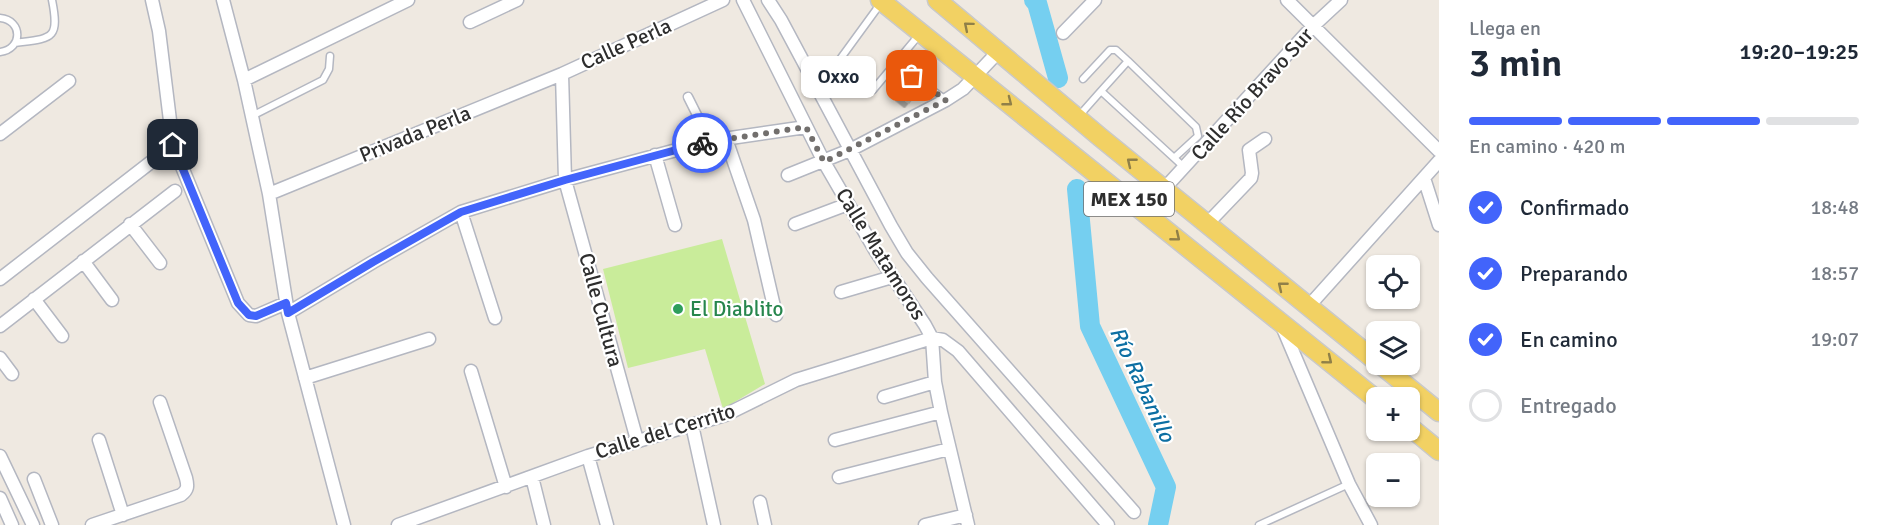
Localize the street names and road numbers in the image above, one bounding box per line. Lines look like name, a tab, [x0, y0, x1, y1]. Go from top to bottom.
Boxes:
street label: Calle Perla	[577, 12, 675, 76]
street label: Calle Río Bravo Sur	[1185, 22, 1319, 166]
street label: Privada Perla	[355, 100, 475, 168]
road number: MEX 150	[1084, 182, 1174, 216]
street label: Calle Matamoros	[830, 183, 932, 325]
street label: Calle Cultura	[573, 250, 629, 370]
street label: Calle del Cerrito	[592, 397, 738, 465]

